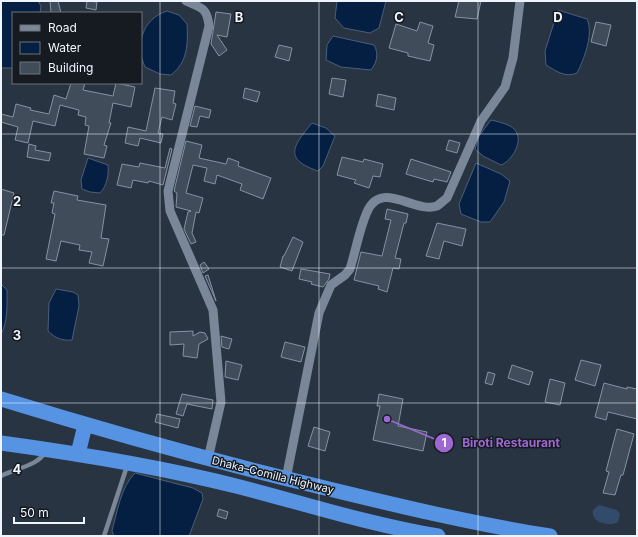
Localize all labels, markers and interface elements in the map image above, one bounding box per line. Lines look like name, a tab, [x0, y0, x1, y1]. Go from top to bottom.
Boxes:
text: B	[235, 9, 244, 25]
text: C	[394, 9, 404, 25]
text: D	[553, 9, 563, 25]
legend	[12, 12, 142, 84]
text: Road	[48, 20, 77, 35]
text: Water	[48, 40, 82, 55]
text: Building	[48, 60, 93, 75]
text: 2	[13, 193, 21, 209]
text: 3	[13, 327, 21, 343]
callout: Biroti Restaurant	[434, 431, 568, 455]
text: 1	[441, 435, 447, 450]
text: Biroti Restaurant	[462, 435, 560, 450]
street label: Dhaka–Comilla Highway	[211, 453, 335, 497]
text: 4	[13, 461, 22, 477]
scale bar	[14, 499, 84, 525]
text: 50 m	[20, 505, 49, 520]

